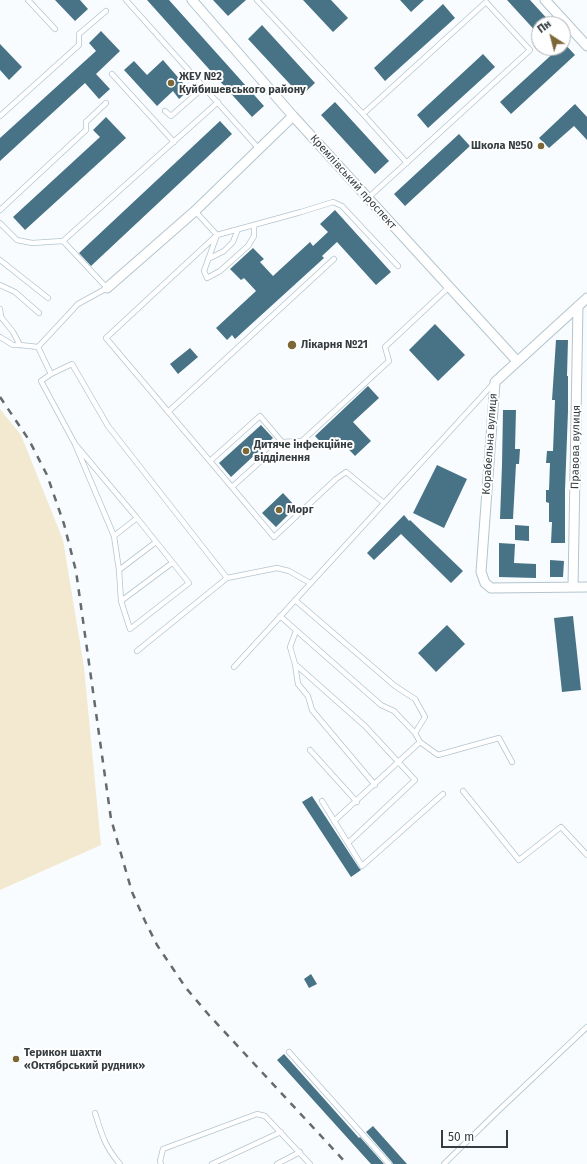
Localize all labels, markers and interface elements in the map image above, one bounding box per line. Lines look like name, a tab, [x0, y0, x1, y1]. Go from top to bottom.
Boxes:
north arrow	[531, 16, 571, 56]
text: Пн	[535, 17, 554, 36]
place label: ЖЕУ №2 Куйбишевського району	[179, 70, 306, 96]
marker: ЖЕУ №2 Куйбишевського району	[166, 78, 176, 88]
street label: Кремлівський проспект	[307, 132, 399, 232]
place label: Школа №50	[471, 139, 533, 153]
marker: Школа №50	[536, 141, 546, 151]
place label: Лікарня №21	[301, 338, 368, 352]
marker: Лікарня №21	[286, 339, 298, 351]
street label: Корабельна вулиця	[480, 393, 500, 495]
street label: Правова вулиця	[569, 405, 583, 489]
place label: Дитяче інфекційне відділення	[254, 438, 353, 464]
marker: Дитяче інфекційне відділення	[241, 446, 251, 456]
place label: Морг	[287, 503, 313, 517]
marker: Морг	[274, 505, 284, 515]
place label: Терикон шахти «Октябрський рудник»	[24, 1046, 145, 1072]
marker: Терикон шахти «Октябрський рудник»	[11, 1054, 21, 1064]
scale bar	[443, 1122, 510, 1148]
text: 50 m	[448, 1130, 474, 1144]

